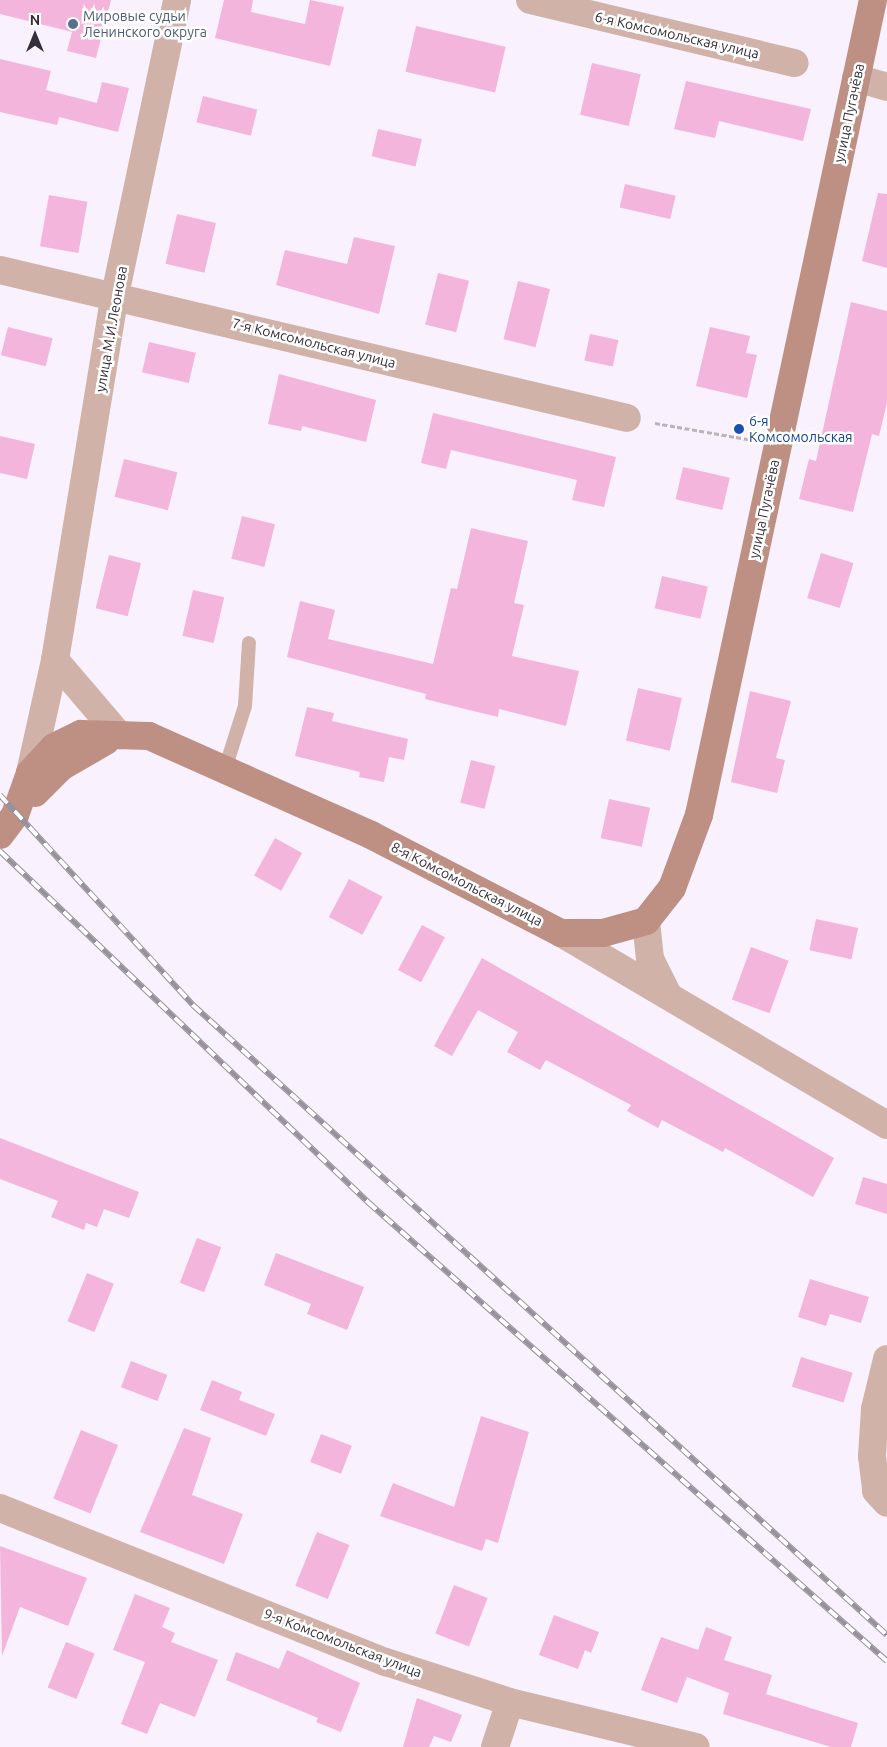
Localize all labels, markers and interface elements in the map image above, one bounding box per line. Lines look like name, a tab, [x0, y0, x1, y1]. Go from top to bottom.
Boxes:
place label: Мировые судьи Ленинского округа	[83, 8, 207, 40]
street label: 6-я Комсомольская улица	[593, 8, 761, 62]
north arrow	[10, 10, 60, 60]
text: N	[30, 12, 40, 28]
marker: Мировые судьи Ленинского округа	[67, 18, 79, 30]
street label: улица Пугачёва	[830, 62, 868, 164]
street label: улица М.И.Леонова	[92, 265, 130, 393]
street label: 7-я Комсомольская улица	[231, 315, 397, 371]
place label: 6-я Комсомольская	[749, 413, 853, 446]
marker: 6-я Комсомольская	[733, 423, 745, 435]
street label: улица Пугачёва	[745, 458, 783, 560]
street label: 8-я Комсомольская улица	[388, 838, 546, 930]
street label: 9-я Комсомольская улица	[262, 1605, 424, 1681]

